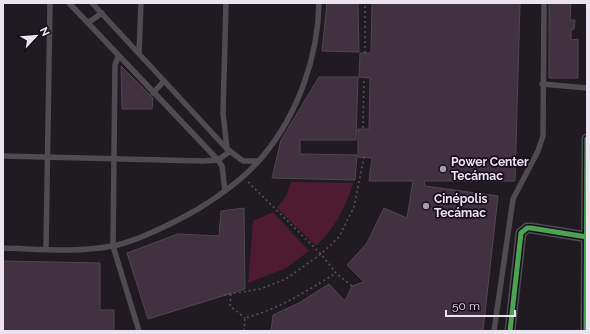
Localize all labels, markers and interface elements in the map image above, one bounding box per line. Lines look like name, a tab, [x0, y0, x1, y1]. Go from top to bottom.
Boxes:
north arrow	[16, 16, 56, 56]
text: N	[37, 25, 52, 38]
place label: Power Center Tecámac	[451, 155, 529, 183]
marker: Power Center Tecámac	[438, 164, 448, 174]
place label: Cinépolis Tecámac	[434, 192, 487, 220]
marker: Cinépolis Tecámac	[421, 201, 431, 211]
scale bar	[446, 292, 515, 318]
text: 50 m	[452, 299, 480, 313]

